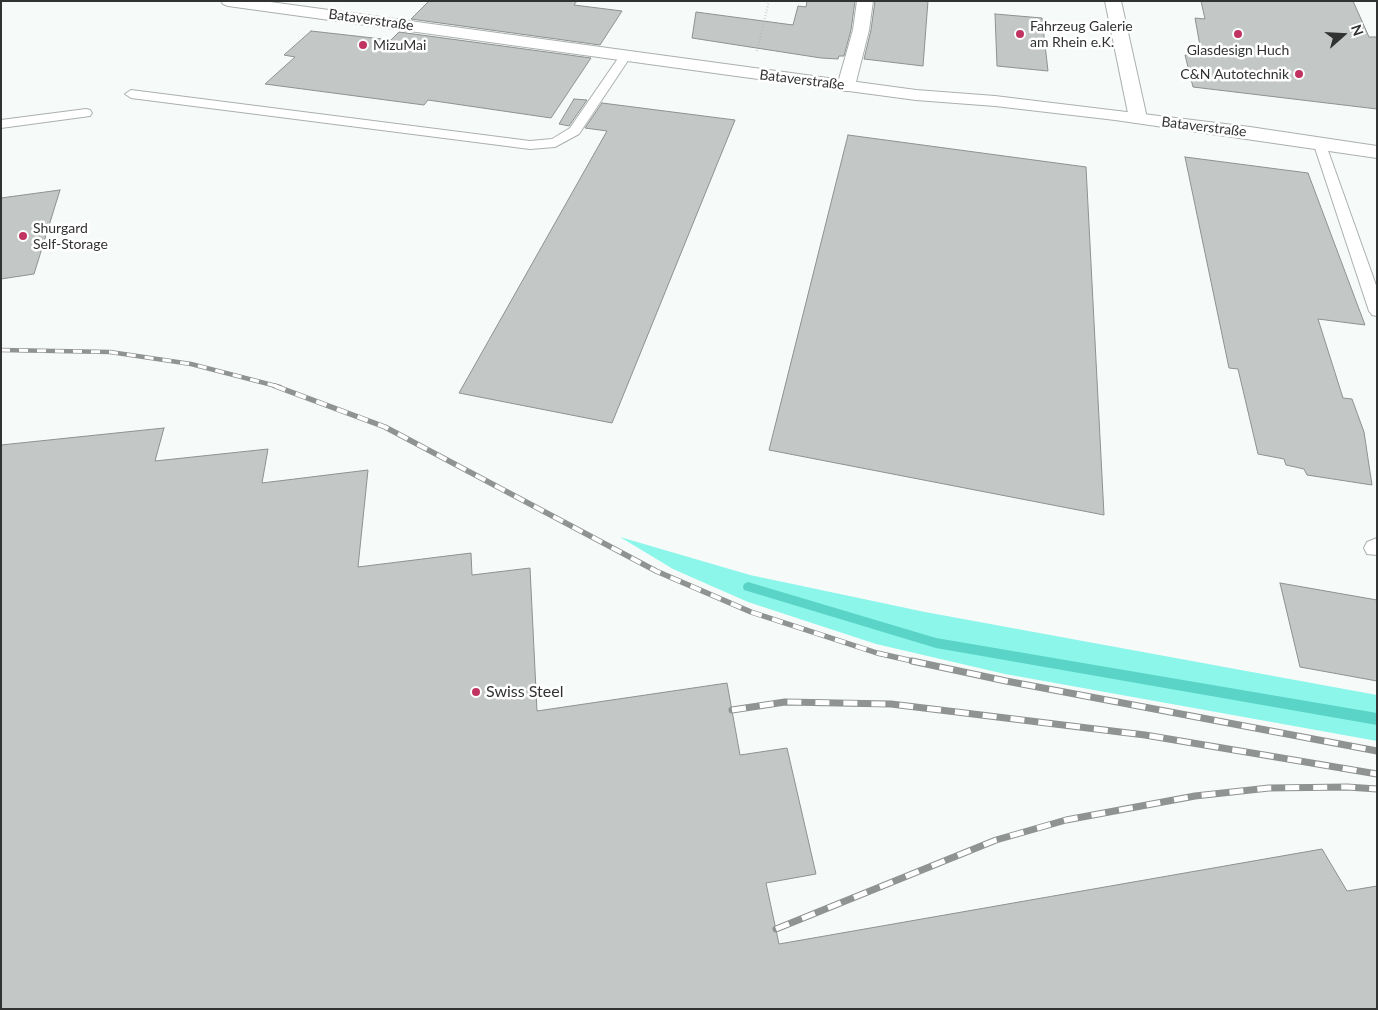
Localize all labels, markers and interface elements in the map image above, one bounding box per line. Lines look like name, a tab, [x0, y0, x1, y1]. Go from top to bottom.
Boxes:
street label: Bataverstraße	[327, 6, 415, 34]
north arrow	[1318, 10, 1368, 60]
place label: Fahrzeug Galerie am Rhein e.K.	[1030, 18, 1133, 50]
text: N	[1348, 22, 1367, 38]
marker: Fahrzeug Galerie am Rhein e.K.	[1014, 28, 1026, 40]
marker: Glasdesign Huch	[1232, 28, 1244, 40]
place label: MizuMai	[373, 37, 426, 53]
marker: MizuMai	[357, 39, 369, 51]
place label: Glasdesign Huch	[1187, 42, 1289, 58]
street label: Bataverstraße	[758, 66, 846, 94]
place label: C&N Autotechnik	[1180, 66, 1289, 82]
marker: C&N Autotechnik	[1293, 68, 1305, 80]
street label: Bataverstraße	[1160, 113, 1248, 141]
place label: Shurgard Self-Storage	[33, 220, 108, 252]
marker: Shurgard Self-Storage	[17, 230, 29, 242]
place label: Swiss Steel	[486, 682, 563, 702]
marker: Swiss Steel	[470, 686, 482, 698]

